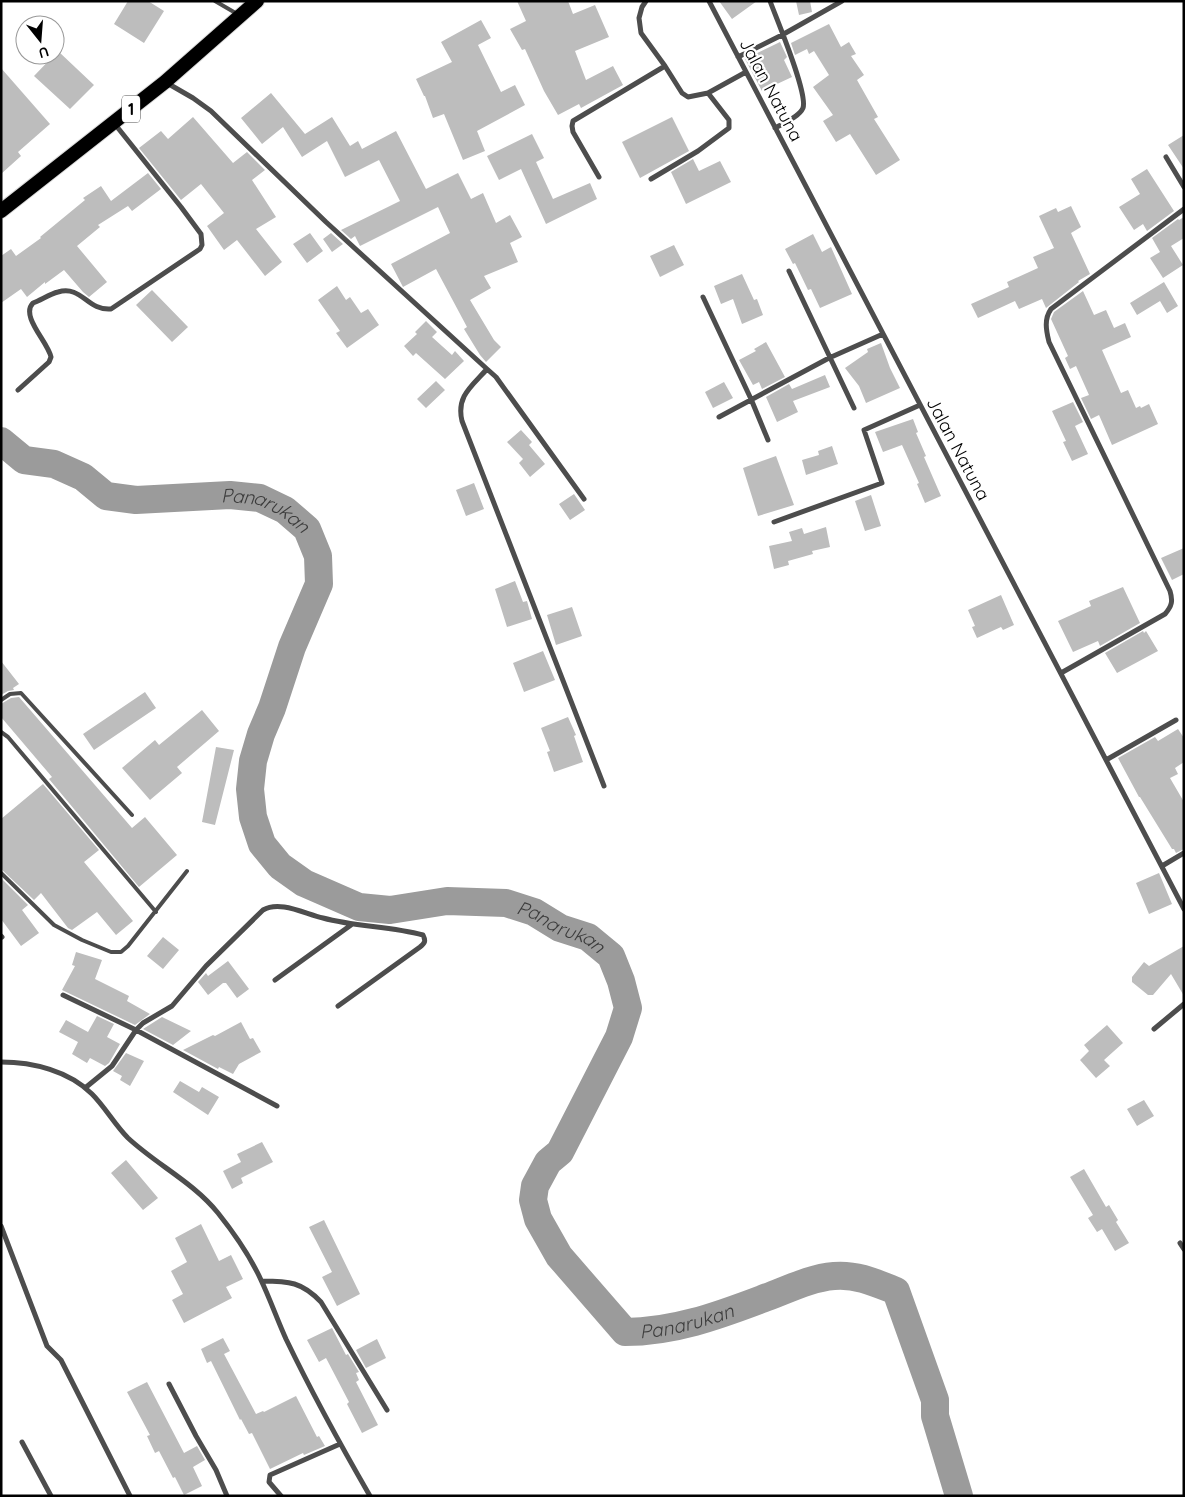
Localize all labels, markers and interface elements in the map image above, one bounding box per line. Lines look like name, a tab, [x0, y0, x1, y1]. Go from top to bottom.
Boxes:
north arrow	[15, 15, 65, 65]
street label: Jalan Natuna	[735, 34, 808, 145]
text: U	[36, 42, 51, 62]
road number: 1	[122, 96, 140, 122]
street label: Jalan Natuna	[922, 393, 995, 504]
water label: Panarukan	[220, 483, 316, 539]
water label: Panarukan	[514, 895, 611, 959]
water label: Panarukan	[639, 1298, 738, 1344]

